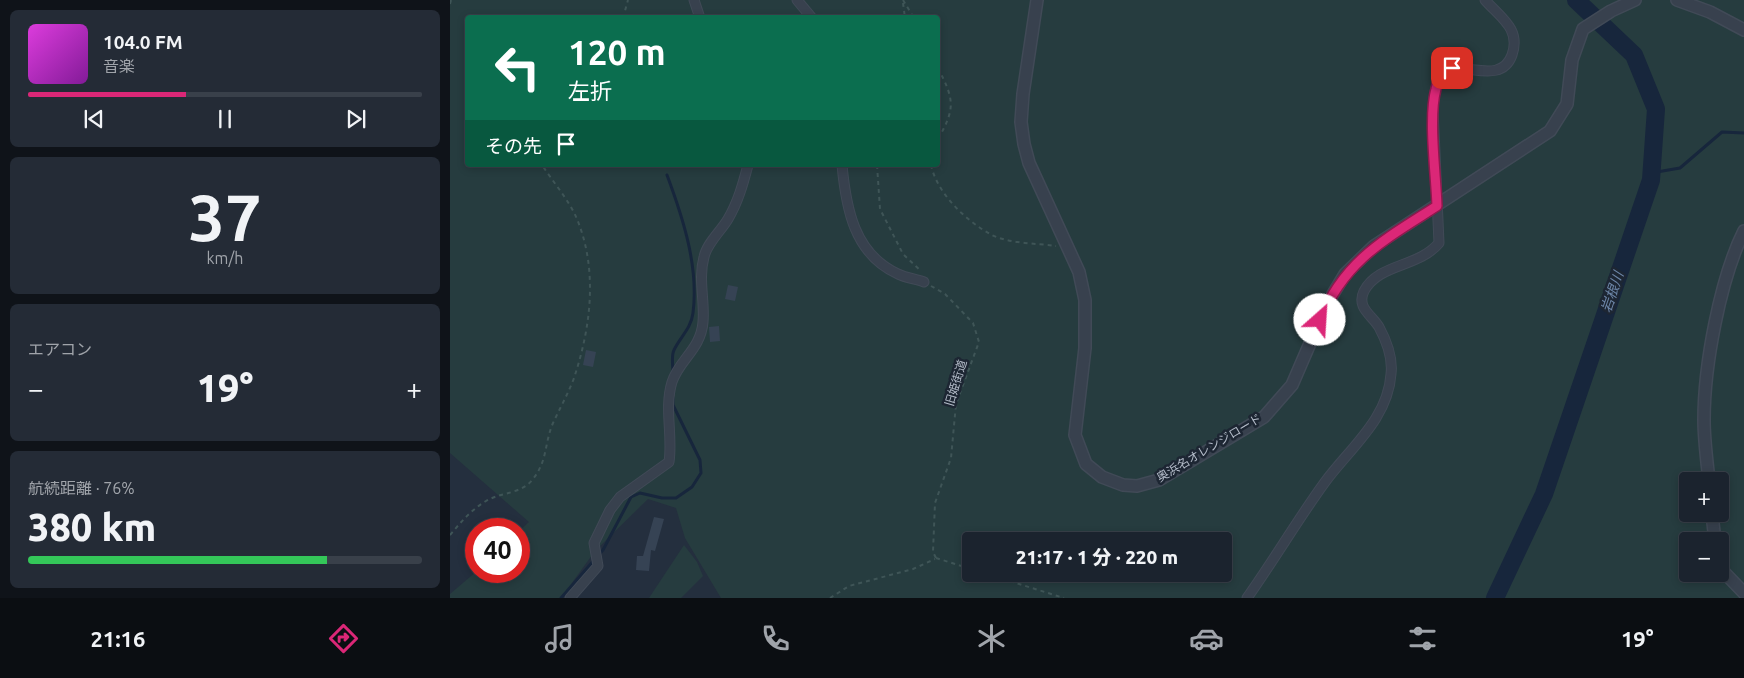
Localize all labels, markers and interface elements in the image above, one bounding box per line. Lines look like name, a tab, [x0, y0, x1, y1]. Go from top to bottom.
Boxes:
text: 104.0 FM	[103, 31, 183, 53]
text: 120 m	[568, 32, 666, 72]
icon: left	[485, 35, 550, 100]
pin	[1431, 47, 1473, 89]
icon: arrive	[1438, 54, 1466, 82]
text: 音楽	[103, 57, 135, 75]
text: 左折	[568, 78, 612, 103]
icon: previous	[80, 105, 108, 133]
icon: pause	[211, 105, 239, 133]
icon: next	[342, 105, 370, 133]
icon: arrive	[552, 130, 580, 158]
text: その先	[485, 135, 542, 157]
text: 37	[188, 180, 262, 253]
text: km/h	[207, 249, 243, 267]
water label: 岩根川	[1598, 268, 1627, 314]
position arrow	[1293, 293, 1345, 345]
text: エアコン	[28, 340, 92, 358]
street label: 旧姫街道	[942, 358, 969, 408]
text: 19°	[197, 367, 253, 409]
text: −	[28, 373, 44, 404]
text: +	[406, 373, 422, 404]
street label: 奥浜名オレンジロード	[1154, 411, 1264, 484]
map controls	[1679, 472, 1729, 582]
button: +	[1679, 472, 1729, 522]
text: 航続距離 · 76%	[28, 479, 135, 497]
text: 380 km	[28, 506, 156, 548]
speed limit sign: 40	[465, 518, 530, 583]
button: −	[1679, 532, 1729, 582]
text: 21:17 · 1 分 · 220 m	[1016, 546, 1178, 568]
icon: directions	[326, 621, 361, 656]
icon: music	[542, 621, 577, 656]
icon: phone	[758, 621, 793, 656]
icon: climate	[974, 621, 1009, 656]
icon: car	[1189, 621, 1224, 656]
icon: filters	[1405, 621, 1440, 656]
text: 21:16	[90, 626, 145, 651]
text: 19°	[1621, 626, 1654, 651]

